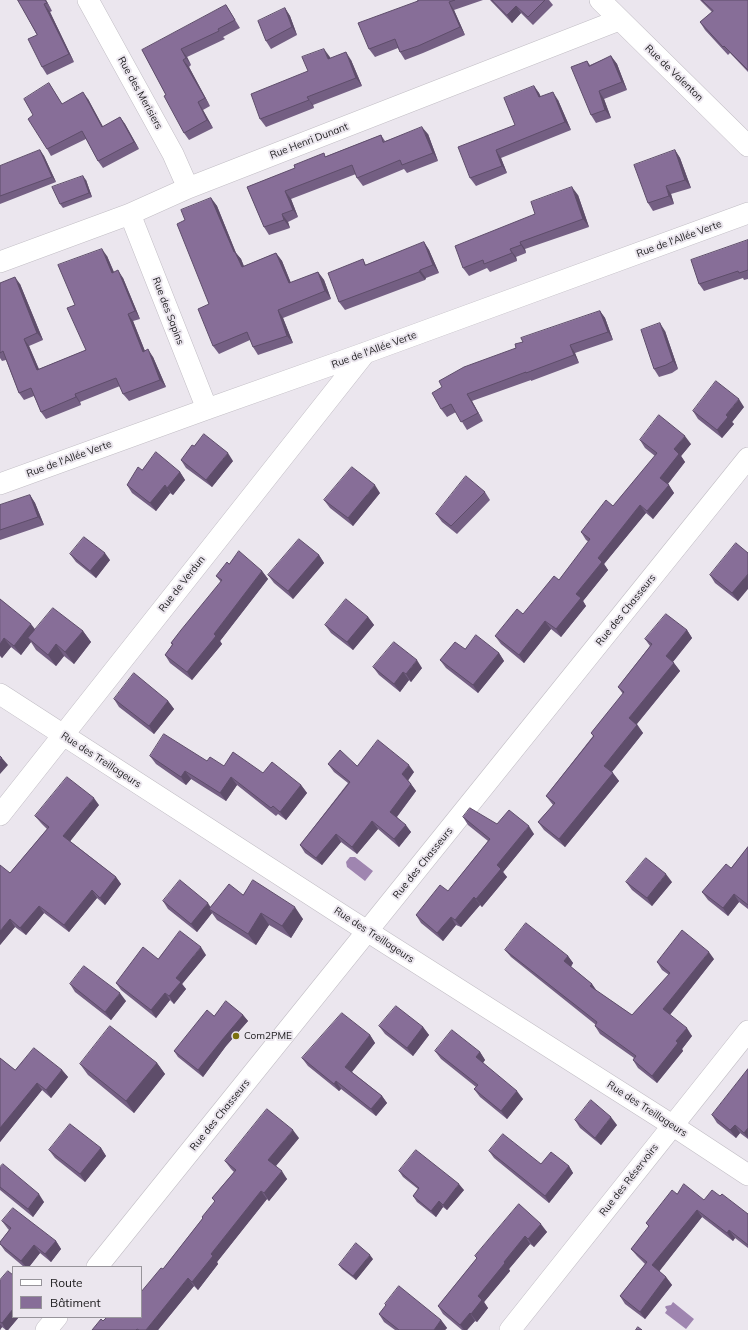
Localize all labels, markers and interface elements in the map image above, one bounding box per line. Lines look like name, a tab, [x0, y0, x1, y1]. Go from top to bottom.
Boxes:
street label: Rue de Valenton	[643, 42, 705, 104]
street label: Rue des Merisiers	[115, 55, 165, 131]
street label: Rue Henri Dunant	[268, 121, 350, 161]
street label: Rue de l'Allée Verte	[635, 218, 723, 260]
street label: Rue des Sapins	[150, 276, 186, 346]
street label: Rue de l'Allée Verte	[330, 329, 418, 371]
street label: Rue de l'Allée Verte	[25, 438, 113, 480]
street label: Rue de Verdun	[156, 554, 208, 614]
street label: Rue des Chasseurs	[594, 572, 658, 648]
street label: Rue des Treillageurs	[59, 730, 143, 790]
street label: Rue des Chasseurs	[391, 825, 455, 901]
street label: Rue des Treillageurs	[332, 905, 416, 965]
place label: Com2PME	[244, 1030, 292, 1042]
marker: Com2PME	[231, 1031, 241, 1041]
street label: Rue des Chasseurs	[188, 1077, 252, 1153]
street label: Rue des Treillageurs	[605, 1079, 689, 1139]
street label: Rue des Réservoirs	[597, 1142, 661, 1218]
legend	[12, 1266, 142, 1318]
text: Route	[50, 1275, 83, 1290]
text: Bâtiment	[50, 1295, 101, 1310]

